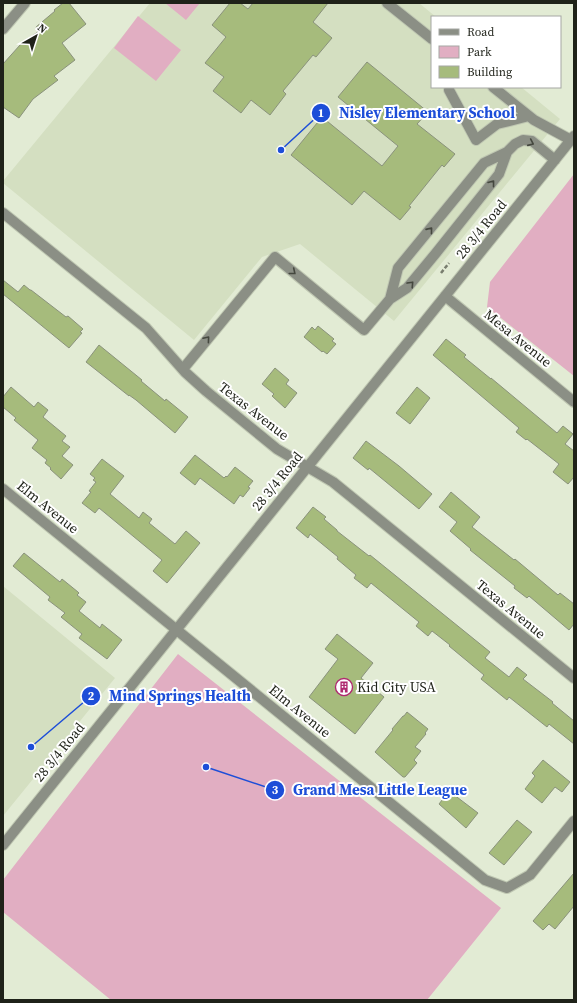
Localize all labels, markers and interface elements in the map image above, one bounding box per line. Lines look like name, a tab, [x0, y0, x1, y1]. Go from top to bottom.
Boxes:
north arrow	[16, 16, 56, 56]
legend	[431, 16, 561, 88]
text: N	[34, 20, 50, 37]
text: Road	[467, 24, 494, 40]
text: Park	[467, 44, 492, 60]
text: Building	[467, 64, 512, 80]
callout: Nisley Elementary School	[311, 100, 523, 127]
text: Nisley Elementary School	[339, 102, 515, 123]
text: 1	[318, 105, 324, 121]
one-way arrow	[527, 138, 534, 146]
one-way arrow	[487, 180, 494, 187]
street label: 28 3/4 Road	[451, 195, 511, 263]
one-way arrow	[425, 228, 432, 235]
one-way arrow	[289, 267, 296, 274]
one-way arrow	[406, 281, 413, 289]
street label: Mesa Avenue	[480, 304, 556, 372]
one-way arrow	[203, 336, 210, 344]
street label: Texas Avenue	[215, 377, 293, 445]
street label: 28 3/4 Road	[247, 447, 307, 515]
street label: Elm Avenue	[13, 476, 83, 538]
street label: Texas Avenue	[472, 575, 550, 643]
building icon: Kid City USA	[334, 677, 354, 697]
place label: Kid City USA	[357, 677, 436, 697]
street label: Elm Avenue	[265, 680, 335, 742]
callout: Mind Springs Health	[81, 682, 259, 709]
text: Mind Springs Health	[109, 685, 251, 706]
text: 2	[88, 688, 95, 704]
street label: 28 3/4 Road	[29, 718, 89, 786]
callout: Grand Mesa Little League	[265, 776, 475, 803]
text: Grand Mesa Little League	[293, 779, 467, 800]
text: 3	[272, 782, 279, 798]

